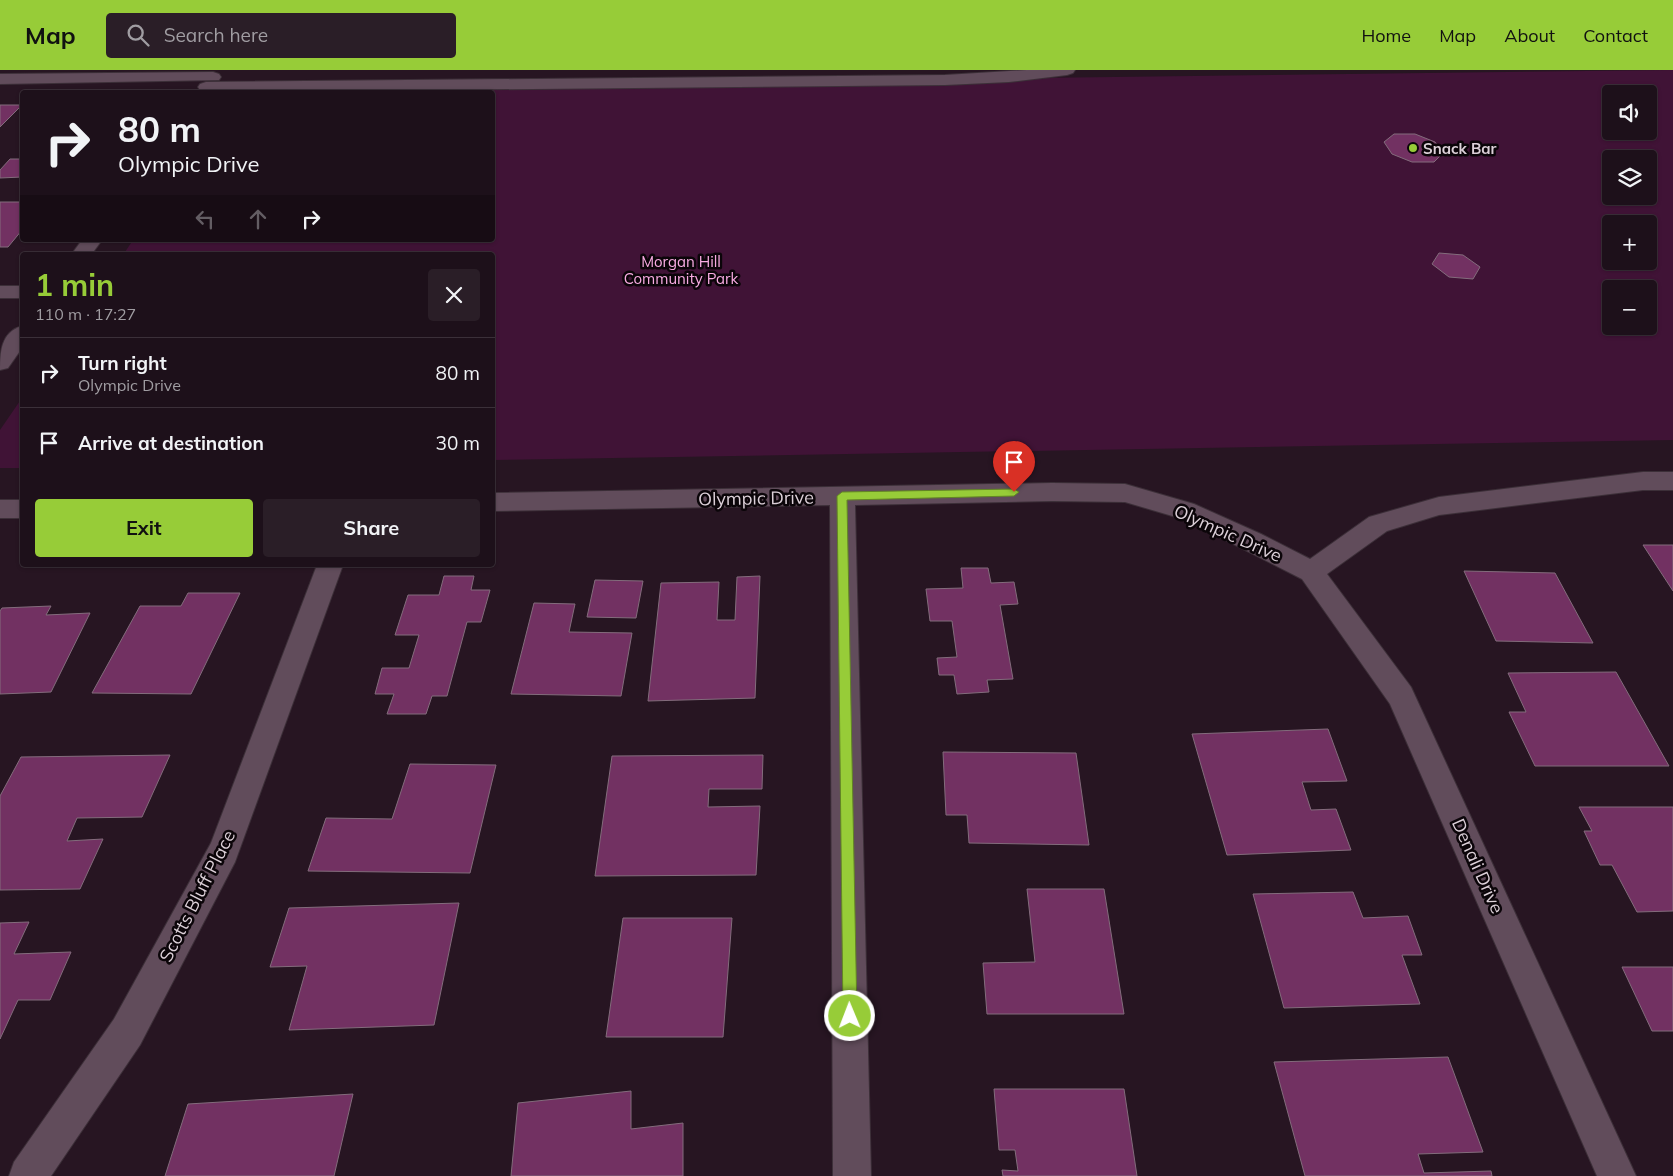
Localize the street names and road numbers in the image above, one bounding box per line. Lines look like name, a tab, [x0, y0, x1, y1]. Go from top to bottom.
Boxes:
street label: Olympic Drive	[698, 485, 814, 511]
street label: Olympic Drive	[1170, 499, 1286, 567]
street label: Denali Drive	[1447, 815, 1509, 917]
street label: Scotts Bluff Place	[154, 826, 240, 966]

